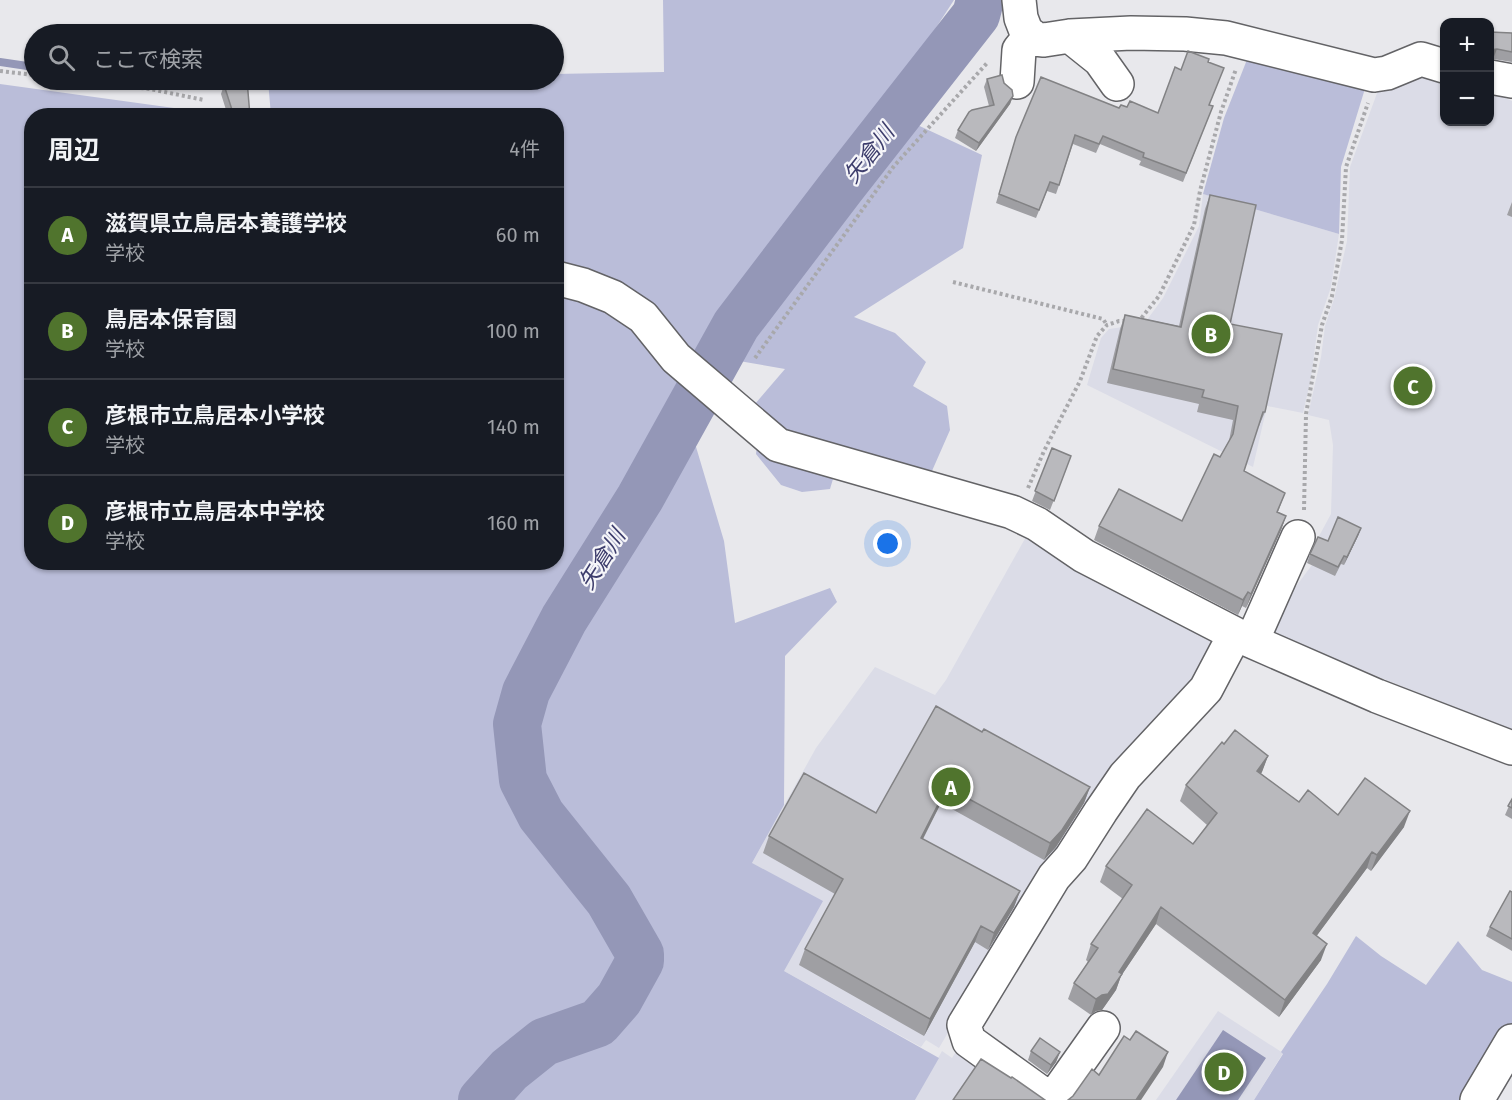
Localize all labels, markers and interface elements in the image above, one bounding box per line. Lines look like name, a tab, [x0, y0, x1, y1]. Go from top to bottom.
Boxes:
map controls	[1440, 18, 1494, 126]
button: +	[1440, 18, 1494, 72]
search box	[24, 24, 564, 90]
icon: search	[45, 41, 78, 74]
text: ここで検索	[93, 46, 203, 73]
button: −	[1440, 72, 1494, 126]
water label: 矢倉川	[838, 118, 901, 188]
text: 周辺	[48, 135, 100, 166]
text: 4件	[509, 137, 540, 161]
text: 滋賀県立鳥居本養護学校	[105, 210, 347, 237]
text: A	[62, 223, 73, 247]
text: 60 m	[496, 223, 540, 247]
text: 学校	[105, 241, 145, 265]
text: 鳥居本保育園	[105, 306, 237, 333]
pin: B	[1192, 312, 1230, 356]
text: B	[61, 319, 74, 343]
text: 100 m	[487, 319, 540, 343]
text: 学校	[105, 337, 145, 361]
pin: C	[1394, 364, 1432, 408]
text: 彦根市立鳥居本小学校	[105, 402, 325, 429]
text: C	[62, 415, 73, 439]
text: 140 m	[487, 415, 540, 439]
text: 学校	[105, 433, 145, 457]
text: 彦根市立鳥居本中学校	[105, 498, 325, 525]
text: D	[61, 511, 74, 535]
text: 160 m	[487, 511, 540, 535]
water label: 矢倉川	[573, 522, 632, 594]
text: 学校	[105, 529, 145, 553]
your location	[873, 529, 902, 558]
pin: A	[932, 764, 970, 810]
pin: D	[1204, 1050, 1244, 1094]

